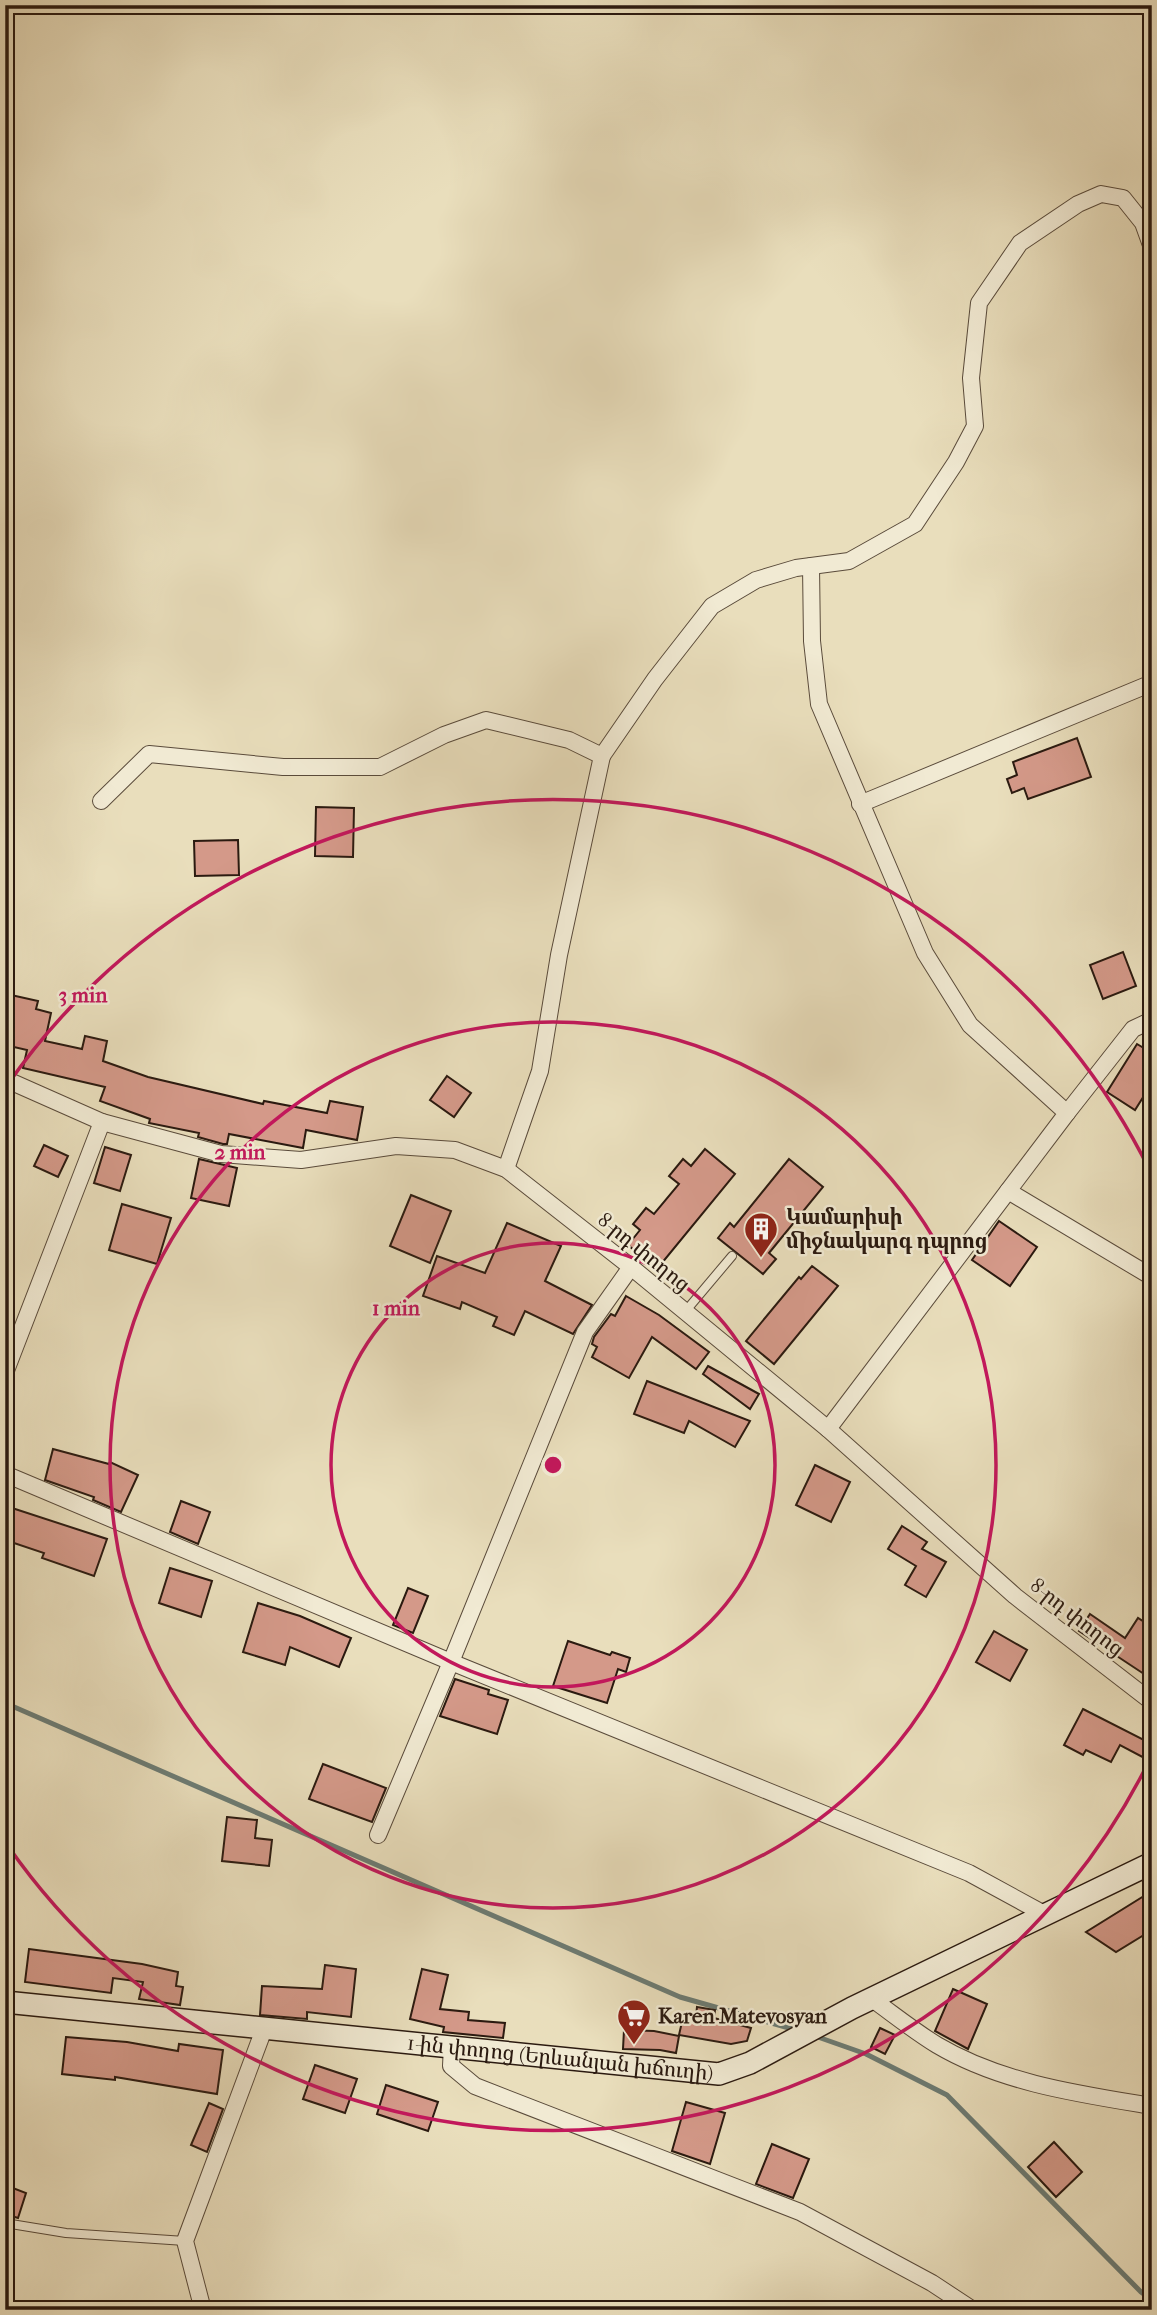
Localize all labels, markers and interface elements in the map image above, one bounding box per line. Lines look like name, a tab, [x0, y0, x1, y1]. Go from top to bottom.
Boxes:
text: 3 min	[59, 983, 108, 1007]
text: 2 min	[214, 1140, 266, 1164]
place label: Կամարիսի միջնակարգ դպրոց	[786, 1205, 988, 1254]
street label: 8-րդ փողոց	[592, 1208, 695, 1297]
building icon: Կամարիսի միջնակարգ դպրոց	[742, 1210, 780, 1259]
text: 1 min	[372, 1296, 421, 1320]
centre of rings	[541, 1453, 565, 1477]
street label: 8-րդ փողոց	[1025, 1573, 1128, 1662]
supermarket icon: Karen Matevosyan	[615, 1997, 653, 2046]
place label: Karen Matevosyan	[658, 2004, 828, 2028]
street label: 1-ին փողոց (Երևանյան խճուղի)	[406, 2031, 714, 2086]

